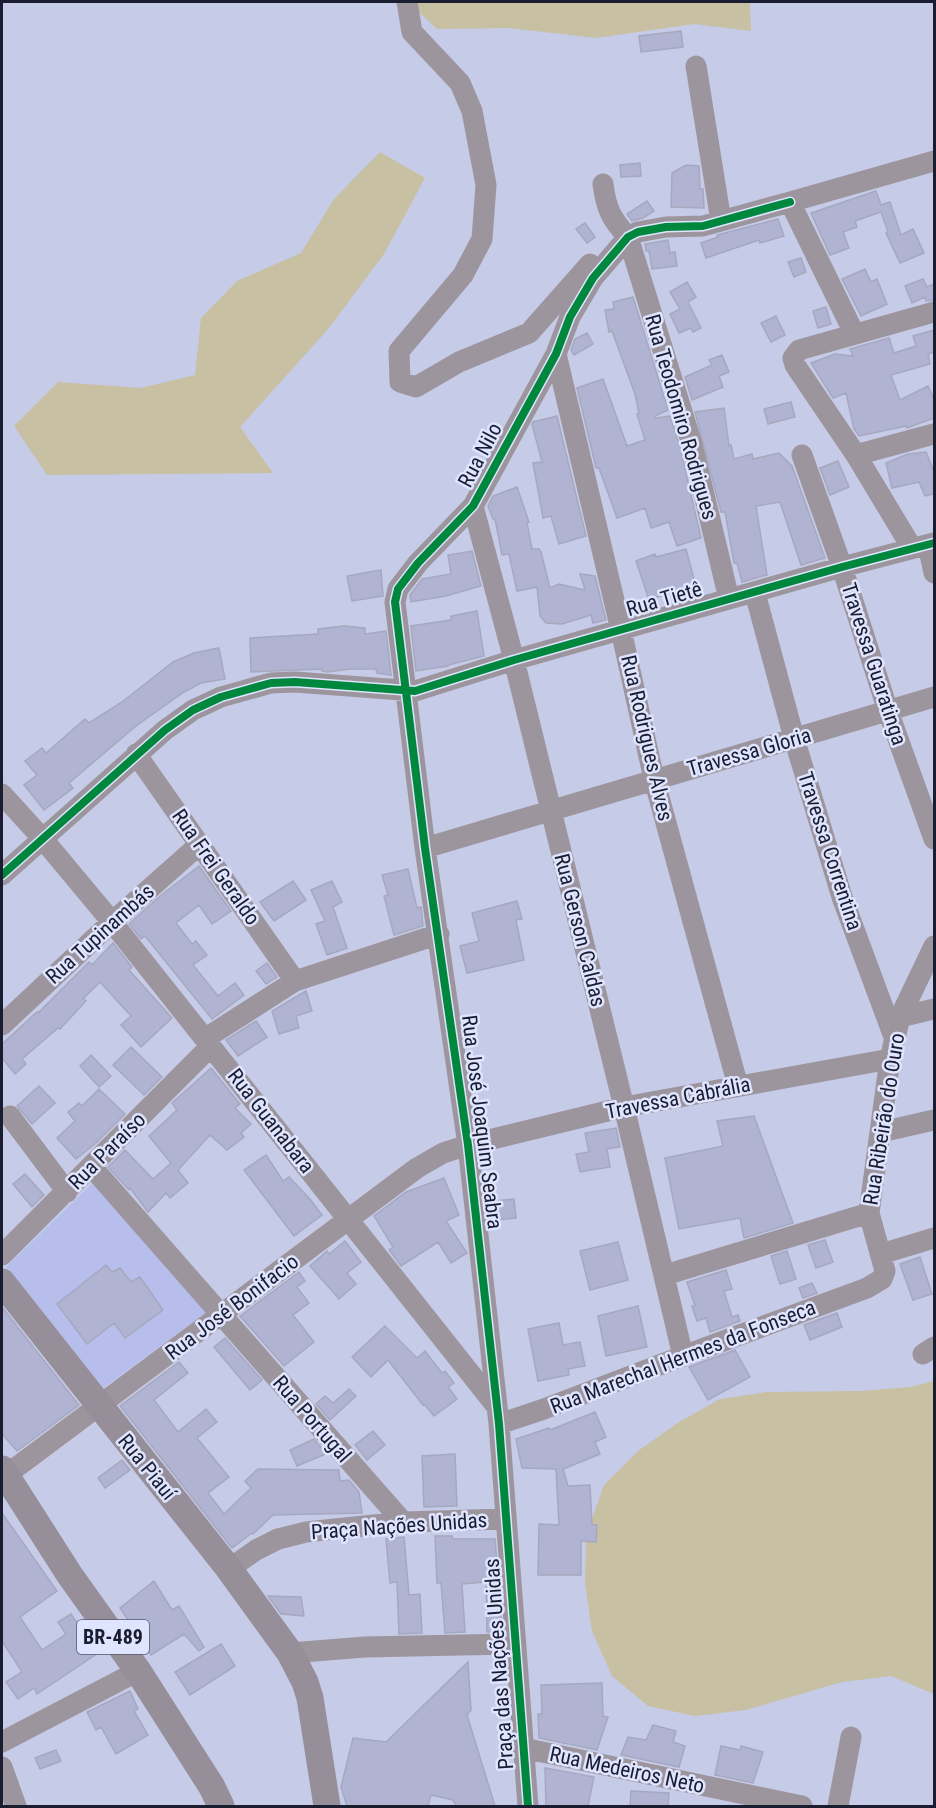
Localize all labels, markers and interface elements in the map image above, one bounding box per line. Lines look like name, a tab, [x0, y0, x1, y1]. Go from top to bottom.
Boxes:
street label: Rua Teodomiro Rodrigues	[640, 312, 722, 522]
street label: Rua Nilo	[453, 419, 507, 491]
street label: Rua Tietê	[623, 577, 705, 621]
street label: Travessa Guaratinga	[836, 580, 912, 748]
street label: Rua Rodrigues Alves	[616, 653, 678, 823]
street label: Travessa Gloria	[684, 723, 814, 781]
street label: Travessa Correntina	[793, 769, 867, 933]
street label: Rua Frei Geraldo	[167, 805, 265, 929]
street label: Rua Gerson Caldas	[549, 851, 611, 1009]
street label: Rua Tupinambás	[41, 879, 159, 989]
street label: Rua José Joaquim Seabra	[457, 1014, 507, 1230]
street label: Rua Ribeirão do Ouro	[859, 1031, 909, 1207]
street label: Rua Guanabara	[223, 1064, 319, 1178]
street label: Travessa Cabrália	[604, 1072, 752, 1124]
street label: Rua Paraíso	[64, 1108, 150, 1194]
street label: Rua José Bonifacio	[161, 1249, 303, 1365]
street label: Rua Marechal Hermes da Fonseca	[547, 1295, 819, 1419]
street label: Rua Portugal	[268, 1371, 356, 1467]
street label: Rua Piauí	[113, 1429, 181, 1506]
street label: Praça Nações Unidas	[310, 1508, 488, 1544]
street label: Praça das Nações Unidas	[480, 1558, 518, 1770]
road number: BR-489	[77, 1620, 149, 1654]
street label: Rua Medeiros Neto	[547, 1742, 707, 1798]

